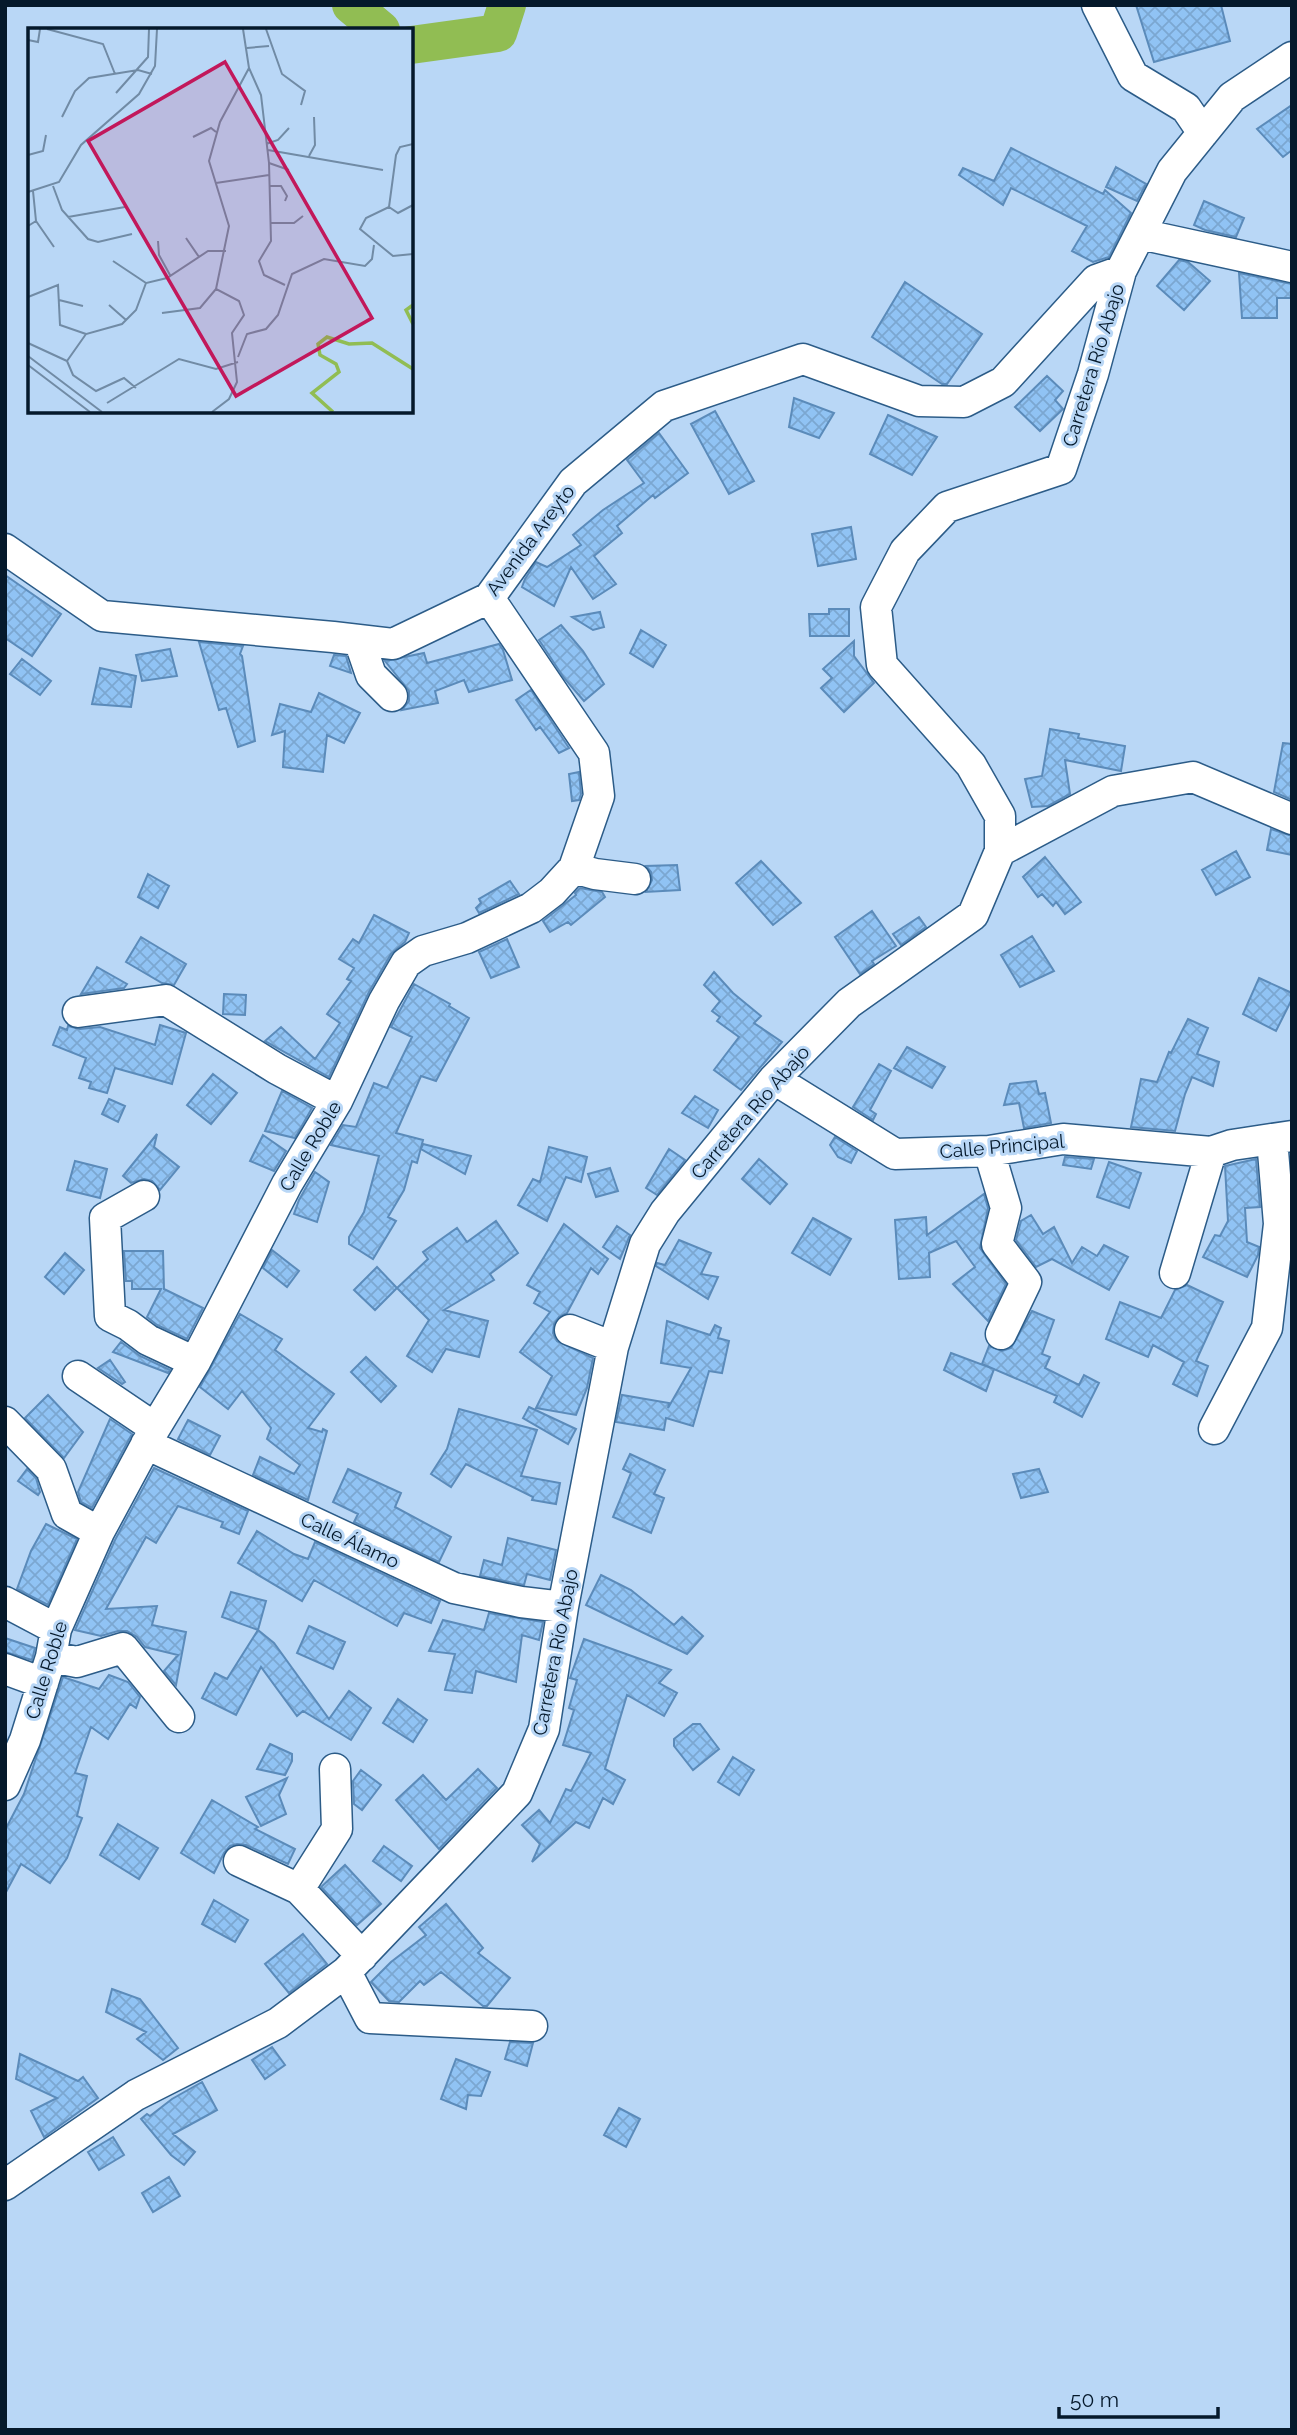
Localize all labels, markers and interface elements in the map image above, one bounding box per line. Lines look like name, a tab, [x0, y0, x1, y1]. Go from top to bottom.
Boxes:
inset map	[28, 28, 413, 413]
street label: Carretera Río Abajo	[1058, 281, 1128, 449]
street label: Avenida Areyto	[481, 480, 579, 600]
street label: Carretera Río Abajo	[686, 1041, 814, 1183]
street label: Calle Roble	[275, 1097, 345, 1195]
street label: Calle Principal	[939, 1130, 1066, 1162]
street label: Calle Álamo	[297, 1508, 403, 1572]
street label: Carretera Río Abajo	[528, 1567, 582, 1737]
street label: Calle Roble	[21, 1618, 71, 1722]
scale bar	[1059, 2376, 1218, 2420]
text: 50 m	[1070, 2387, 1119, 2412]

